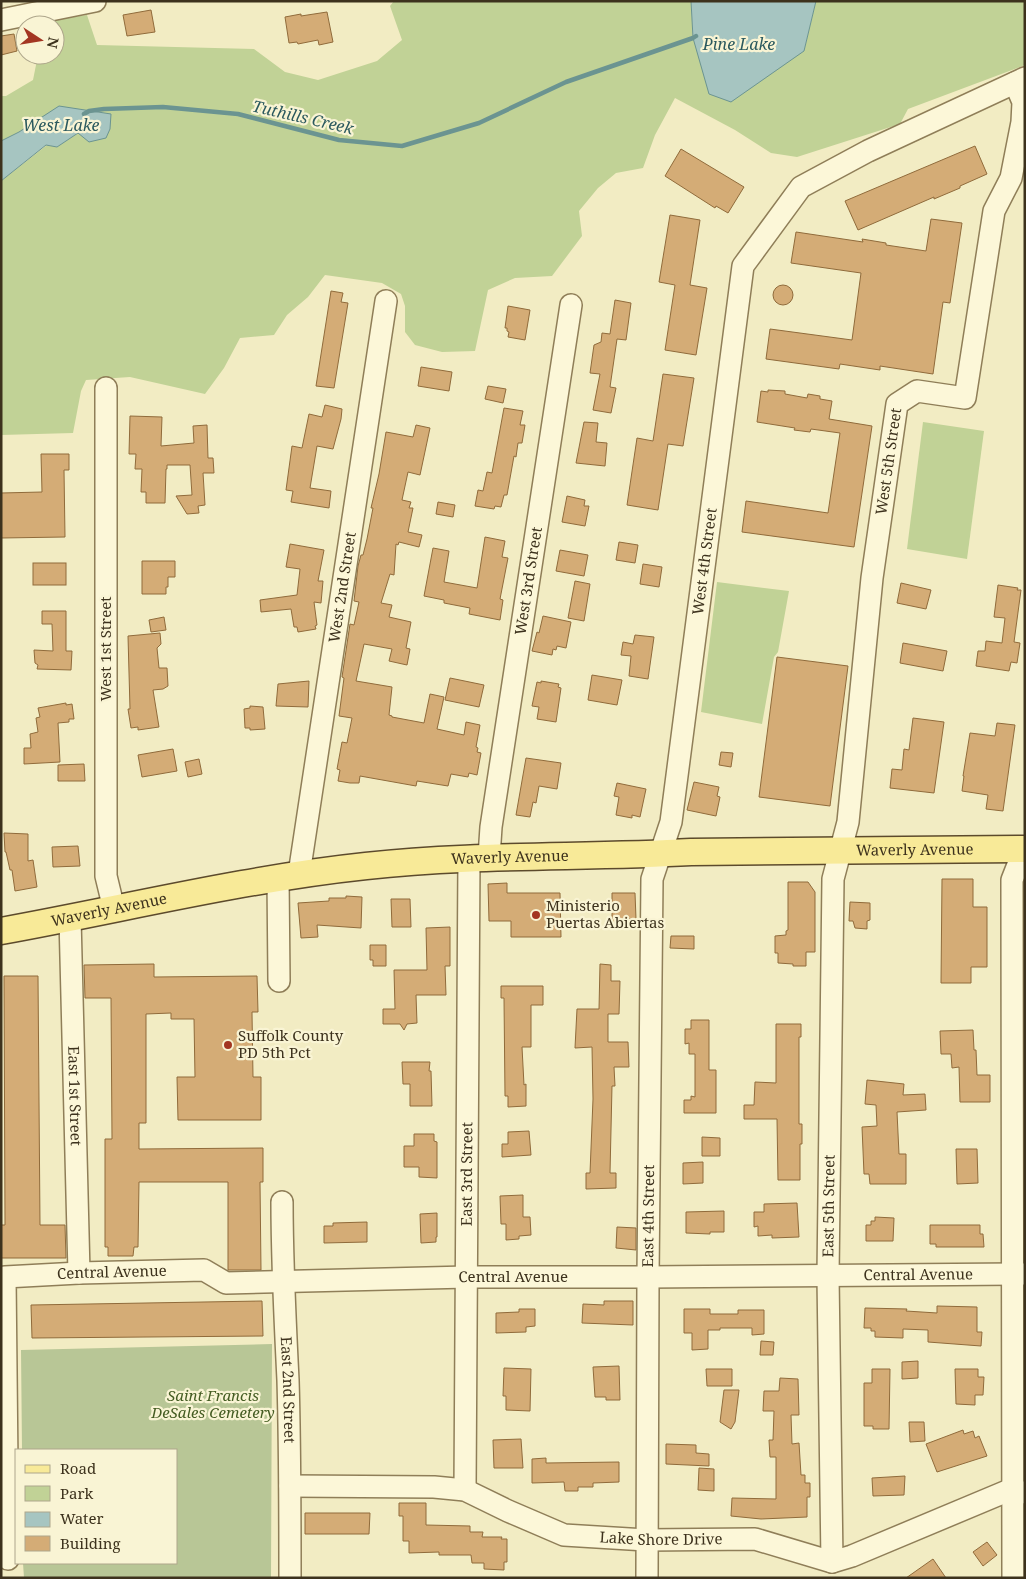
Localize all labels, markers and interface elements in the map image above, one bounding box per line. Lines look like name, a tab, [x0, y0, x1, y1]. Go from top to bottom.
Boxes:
north arrow	[15, 15, 65, 65]
water label: Pine Lake	[702, 33, 775, 55]
text: N	[43, 35, 64, 50]
water label: Tuthills Creek	[250, 95, 357, 140]
water label: West Lake	[22, 114, 100, 136]
street label: West 5th Street	[870, 406, 905, 516]
street label: West 4th Street	[687, 506, 721, 616]
street label: West 3rd Street	[510, 525, 546, 636]
street label: West 2nd Street	[323, 530, 360, 644]
street label: West 1st Street	[95, 597, 115, 701]
street label: Waverly Avenue	[856, 838, 974, 860]
street label: Waverly Avenue	[451, 845, 569, 868]
street label: Waverly Avenue	[49, 888, 168, 930]
place label: Ministerio Puertas Abiertas	[546, 895, 664, 932]
marker: Ministerio Puertas Abiertas	[530, 909, 542, 921]
place label: Suffolk County PD 5th Pct	[238, 1025, 344, 1062]
marker: Suffolk County PD 5th Pct	[222, 1039, 234, 1051]
street label: East 1st Street	[64, 1046, 87, 1146]
street label: East 3rd Street	[456, 1122, 476, 1226]
street label: East 5th Street	[817, 1155, 839, 1258]
street label: East 4th Street	[637, 1165, 658, 1267]
street label: Central Avenue	[56, 1260, 167, 1283]
street label: Central Avenue	[863, 1263, 973, 1284]
street label: Central Avenue	[458, 1266, 568, 1286]
street label: East 2nd Street	[277, 1336, 300, 1443]
park label: Saint Francis DeSales Cemetery	[150, 1385, 275, 1422]
legend	[15, 1449, 178, 1564]
text: Road	[60, 1458, 96, 1478]
text: Park	[60, 1483, 94, 1503]
text: Water	[60, 1508, 103, 1528]
street label: Lake Shore Drive	[599, 1526, 723, 1549]
text: Building	[60, 1533, 121, 1553]

